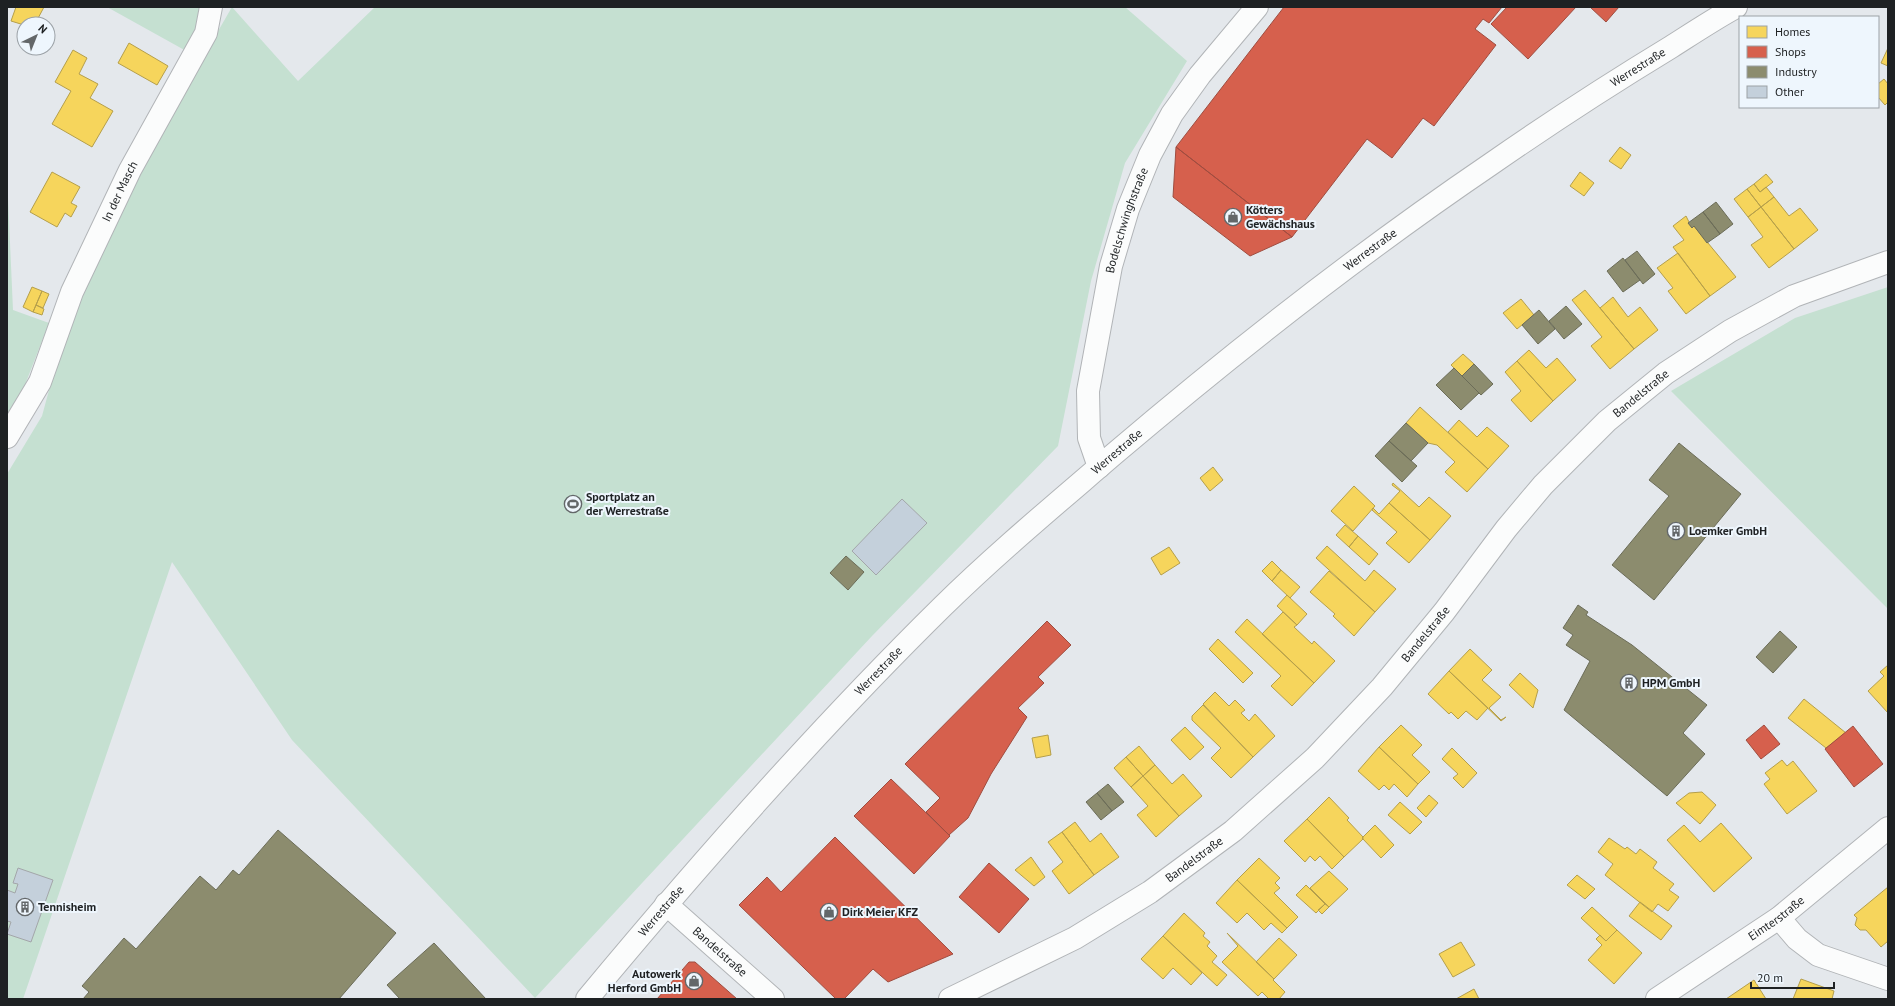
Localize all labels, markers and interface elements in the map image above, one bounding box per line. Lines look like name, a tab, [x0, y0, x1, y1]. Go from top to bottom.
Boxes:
north arrow	[16, 16, 56, 56]
legend	[1739, 16, 1879, 108]
text: N	[35, 21, 50, 36]
text: Homes	[1775, 24, 1810, 39]
street label: Werrestraße	[1607, 44, 1668, 90]
text: Shops	[1775, 44, 1806, 59]
text: Industry	[1775, 64, 1817, 79]
text: Other	[1775, 84, 1804, 99]
street label: In der Masch	[98, 158, 141, 224]
street label: Bodelschwinghstraße	[1102, 165, 1151, 274]
place label: Kötters Gewächshaus	[1246, 202, 1315, 231]
shop icon: Kötters Gewächshaus	[1223, 207, 1243, 227]
street label: Werrestraße	[1340, 225, 1399, 274]
street label: Bandelstraße	[1609, 366, 1672, 420]
street label: Werrestraße	[1088, 425, 1145, 477]
place label: Sportplatz an der Werrestraße	[586, 489, 669, 518]
sports icon: Sportplatz an der Werrestraße	[563, 494, 583, 514]
building icon: Loemker GmbH	[1666, 521, 1686, 541]
place label: Loemker GmbH	[1689, 523, 1767, 538]
street label: Bandelstraße	[1398, 603, 1453, 665]
street label: Werrestraße	[851, 643, 905, 698]
building icon: HPM GmbH	[1619, 673, 1639, 693]
place label: HPM GmbH	[1642, 675, 1701, 690]
street label: Bandelstraße	[1162, 833, 1226, 885]
street label: Werrestraße	[635, 882, 687, 939]
street label: Eimterstraße	[1745, 892, 1807, 943]
building icon: Tennisheim	[15, 897, 35, 917]
place label: Tennisheim	[38, 899, 97, 914]
shop icon: Dirk Meier KFZ	[819, 902, 839, 922]
place label: Dirk Meier KFZ	[842, 904, 919, 919]
street label: Bandelstraße	[690, 923, 751, 980]
scale bar	[1751, 964, 1834, 990]
place label: Autowerk Herford GmbH	[608, 966, 681, 995]
text: 20 m	[1757, 970, 1783, 985]
shop icon: Autowerk Herford GmbH	[684, 971, 704, 991]

